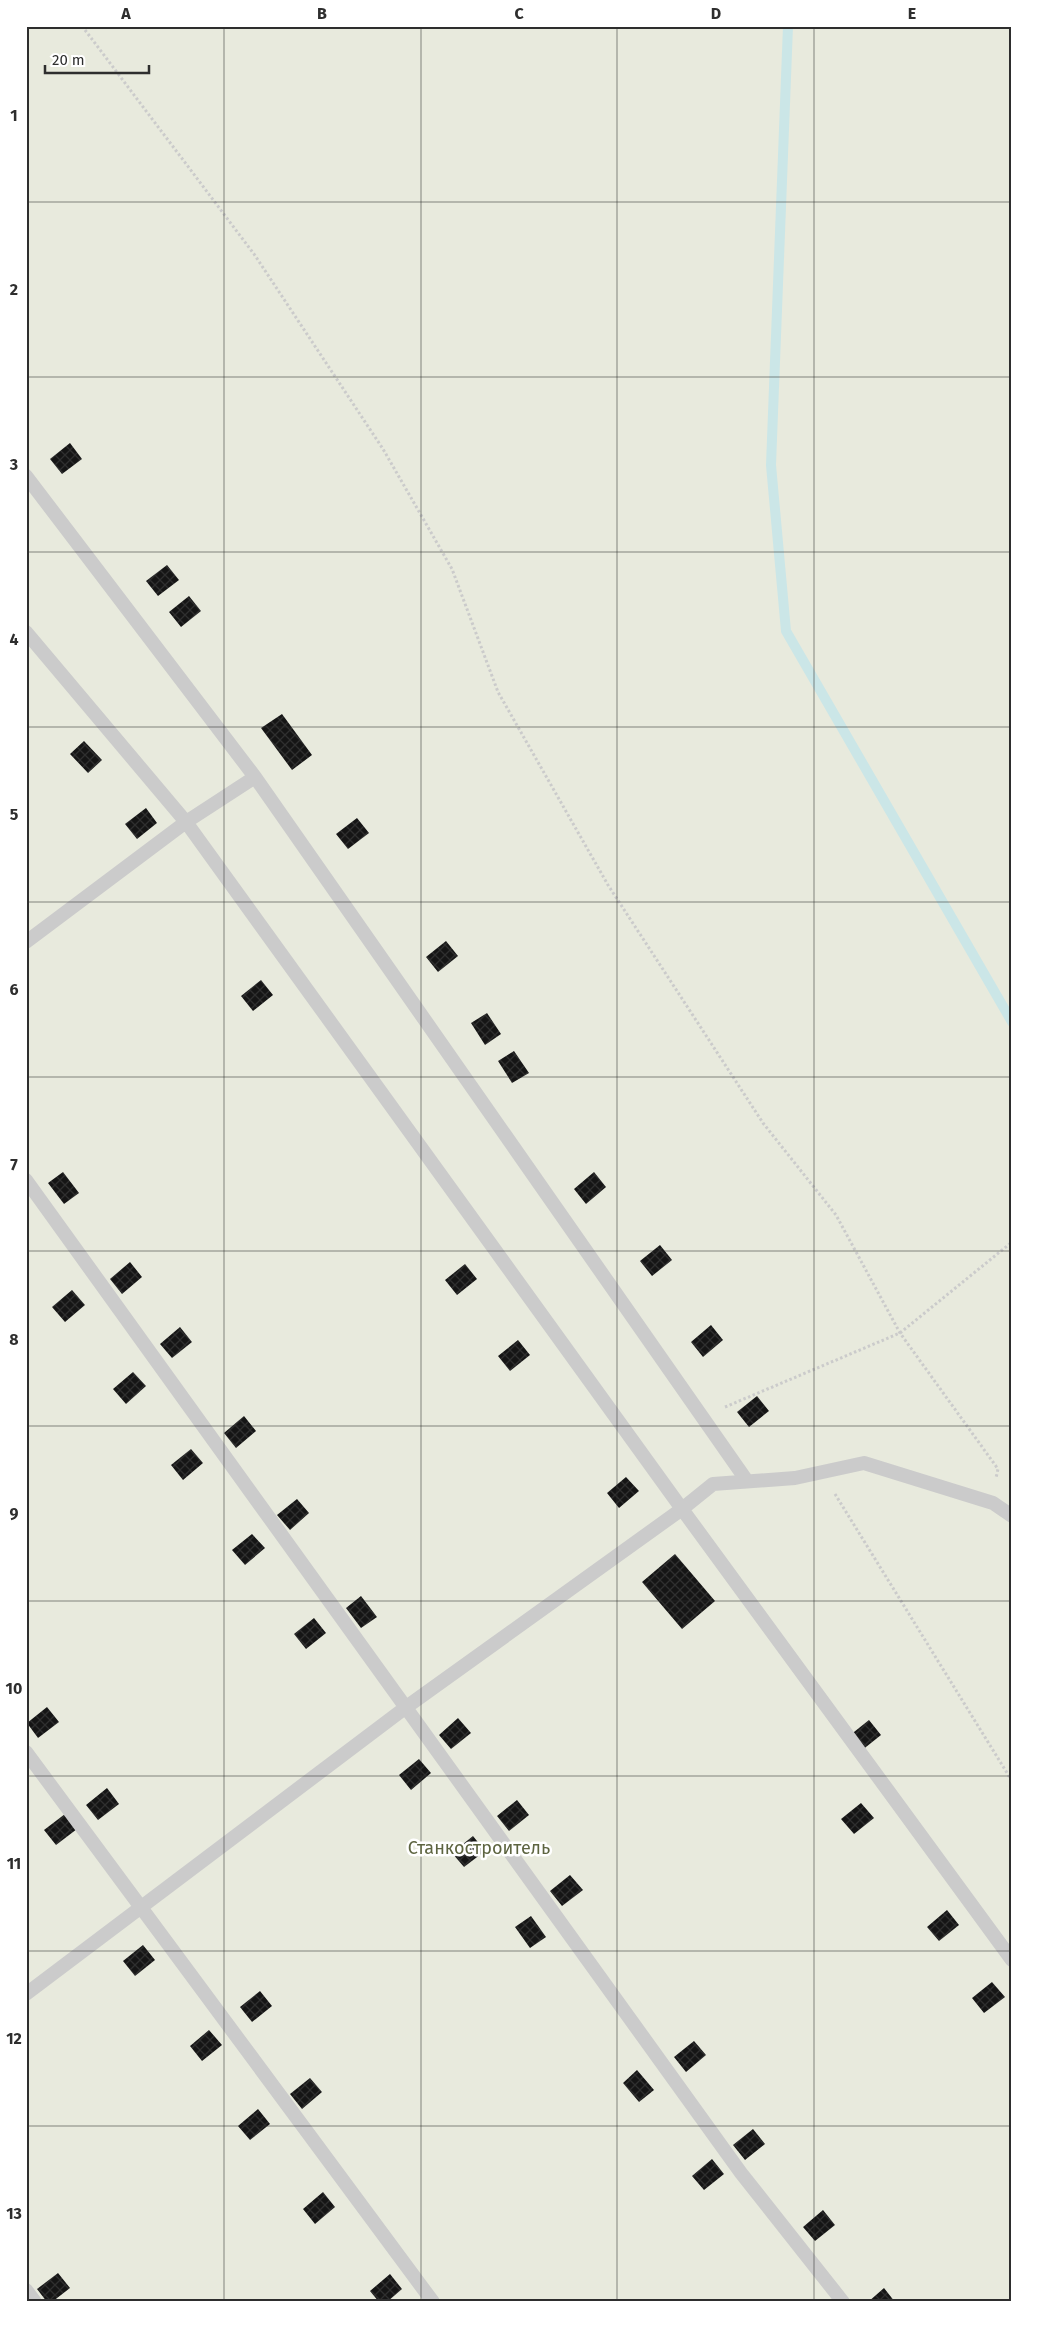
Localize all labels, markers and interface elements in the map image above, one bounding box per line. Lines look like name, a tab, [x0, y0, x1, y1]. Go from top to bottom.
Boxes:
text: A	[120, 4, 131, 23]
text: B	[317, 4, 327, 23]
text: C	[514, 4, 524, 23]
text: D	[711, 4, 721, 23]
text: E	[908, 4, 916, 23]
scale bar	[45, 42, 149, 74]
text: 20 m	[52, 51, 85, 69]
text: 1	[10, 106, 18, 125]
text: 2	[10, 280, 18, 299]
text: 3	[9, 455, 18, 474]
text: 4	[9, 630, 19, 649]
text: 5	[10, 805, 19, 824]
text: 6	[9, 980, 19, 999]
text: 7	[10, 1155, 18, 1174]
text: 8	[9, 1330, 19, 1349]
text: 9	[10, 1504, 19, 1523]
text: 10	[6, 1679, 22, 1698]
park label: Станкостроитель	[408, 1837, 550, 1859]
text: 11	[7, 1854, 21, 1873]
text: 12	[6, 2029, 22, 2048]
text: 13	[6, 2204, 22, 2223]

